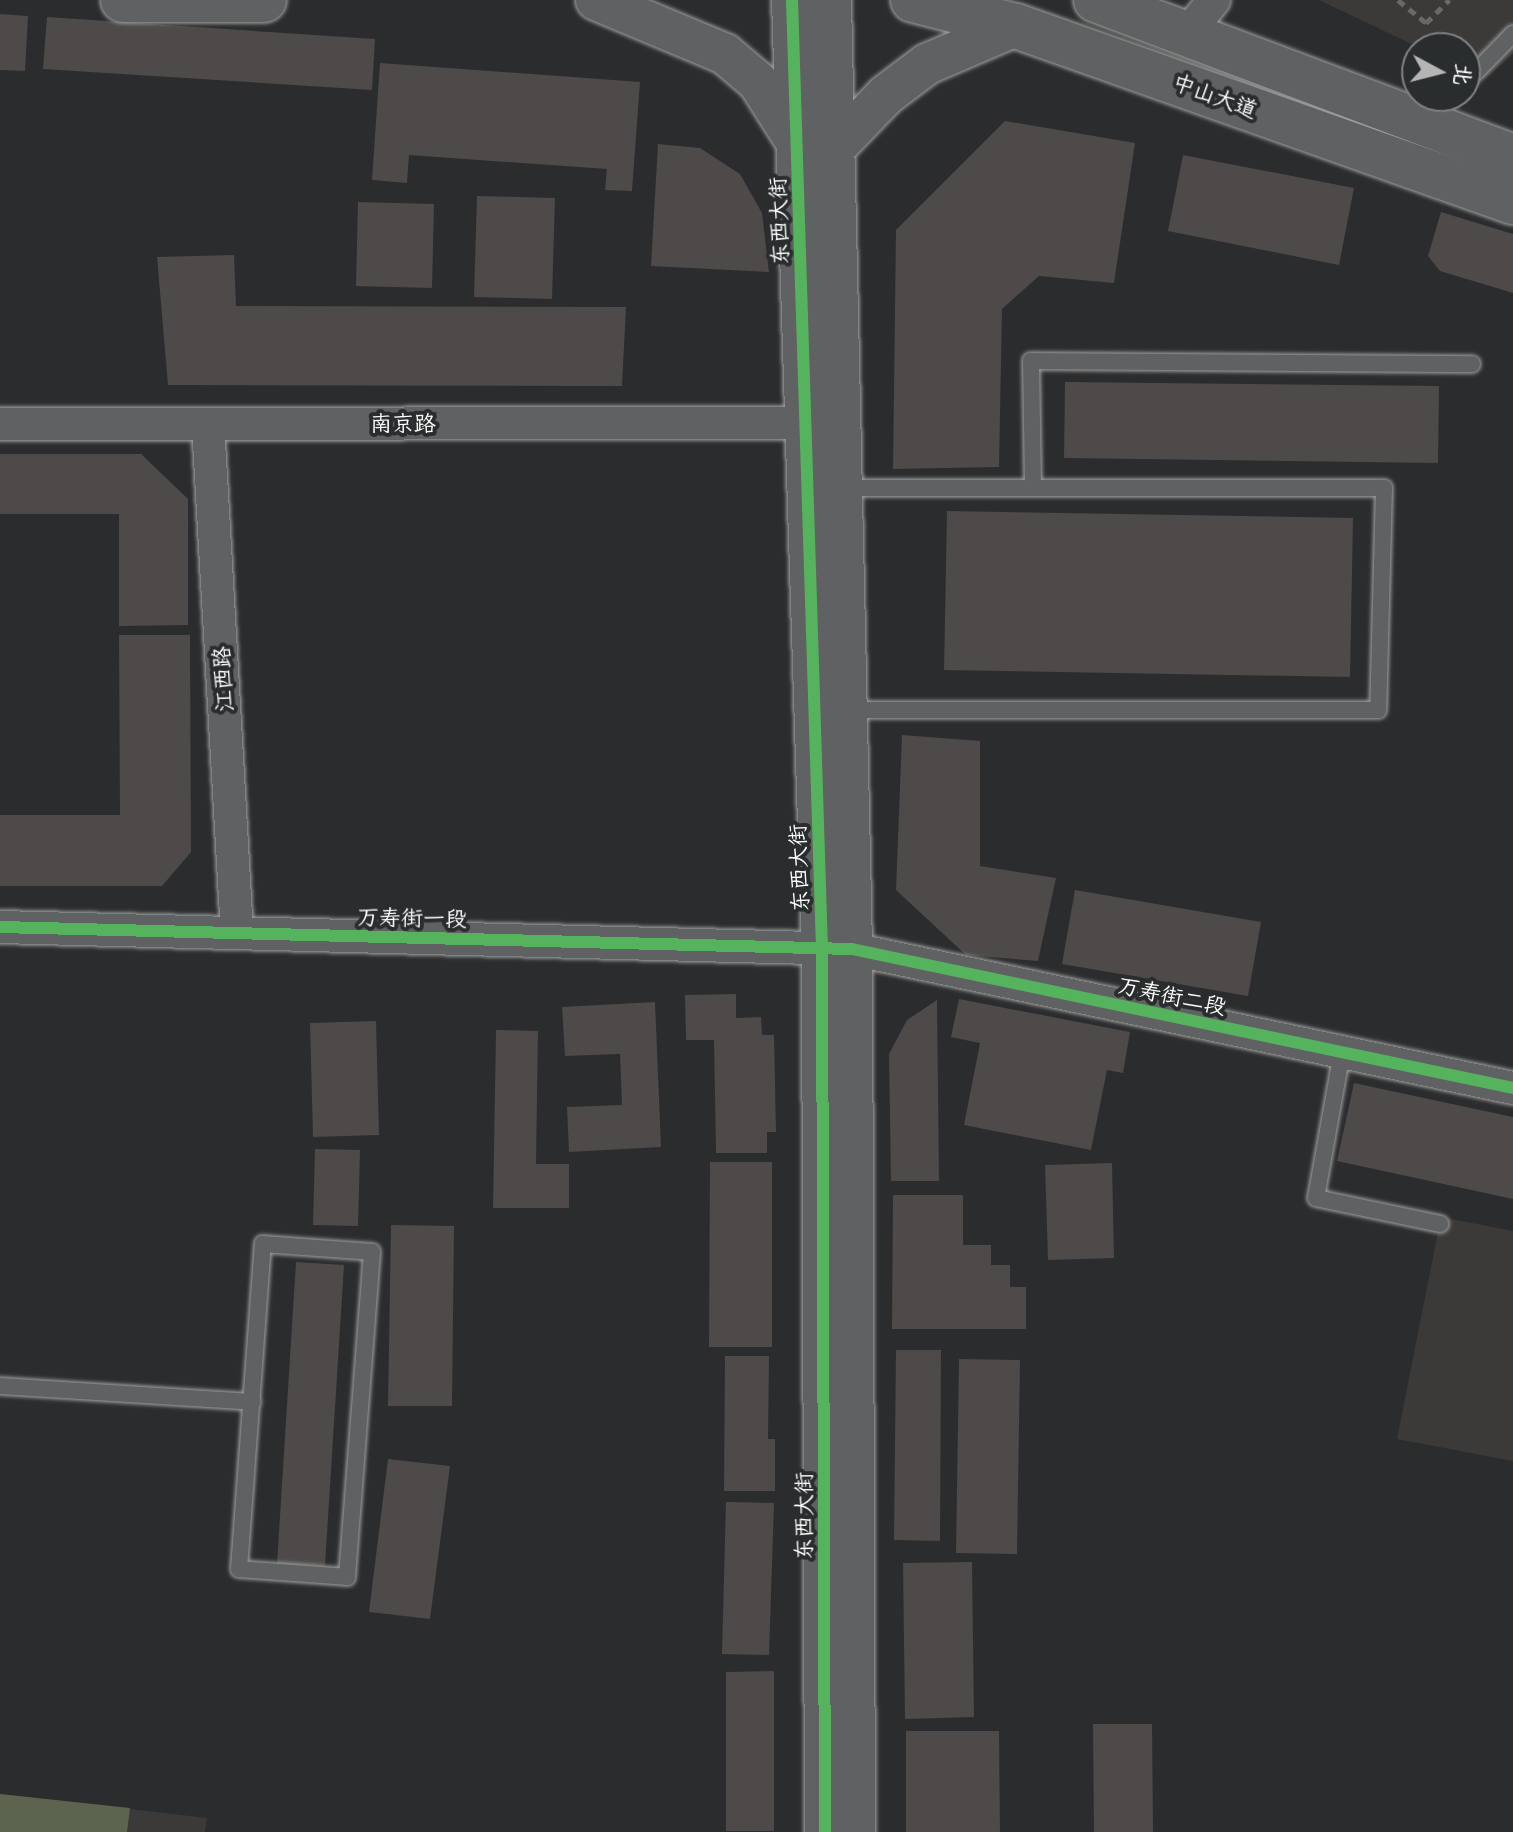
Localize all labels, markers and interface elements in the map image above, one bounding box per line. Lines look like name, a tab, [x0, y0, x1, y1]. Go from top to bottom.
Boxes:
north arrow	[1401, 32, 1481, 112]
text: 北	[1448, 62, 1479, 87]
street label: 中山大道	[1169, 69, 1261, 123]
street label: 东西大街	[764, 177, 794, 265]
street label: 南京路	[370, 411, 436, 437]
street label: 江西路	[208, 645, 238, 713]
street label: 东西大街	[784, 824, 814, 912]
street label: 万寿街一段	[357, 904, 467, 932]
street label: 万寿街二段	[1115, 972, 1229, 1020]
street label: 东西大街	[791, 1472, 817, 1560]

